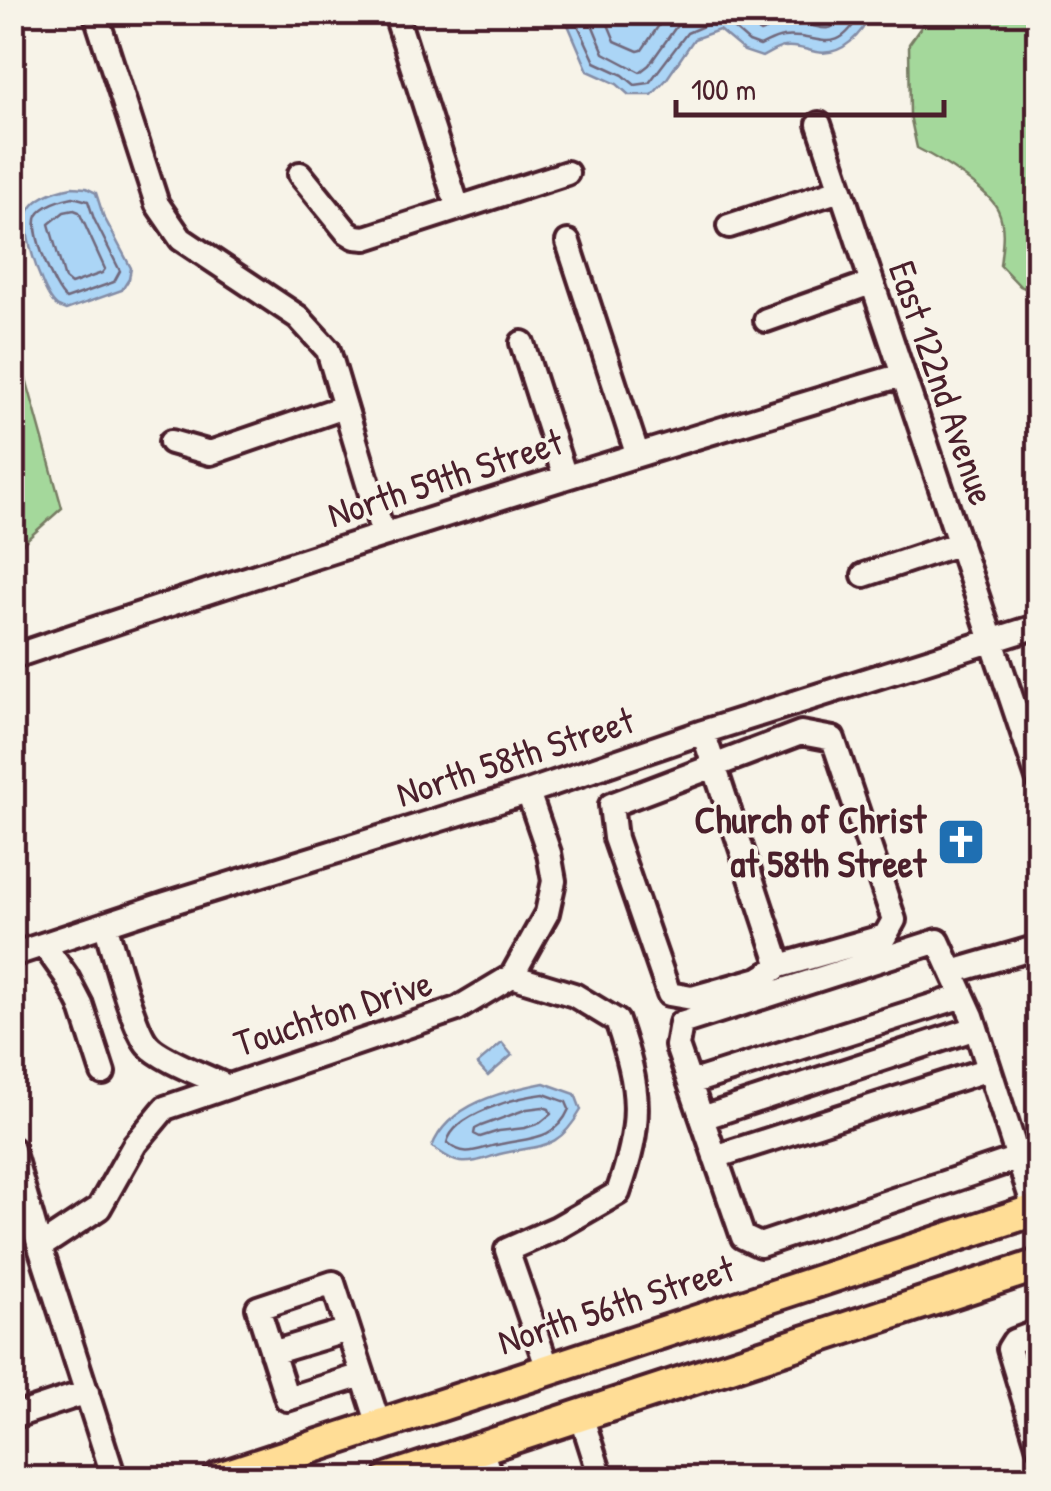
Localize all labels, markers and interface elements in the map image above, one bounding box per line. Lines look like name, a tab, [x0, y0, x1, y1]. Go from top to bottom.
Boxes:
scale bar	[676, 55, 944, 117]
text: 100 m	[691, 69, 756, 109]
street label: East 122nd Avenue	[877, 254, 1009, 512]
street label: North 59th Street	[321, 414, 570, 540]
street label: North 58th Street	[389, 693, 641, 819]
place label: Church of Christ at 58th Street	[695, 793, 928, 889]
church icon: Church of Christ at 58th Street	[935, 816, 987, 868]
street label: Touchton Drive	[227, 956, 438, 1068]
street label: North 56th Street	[491, 1241, 741, 1367]

